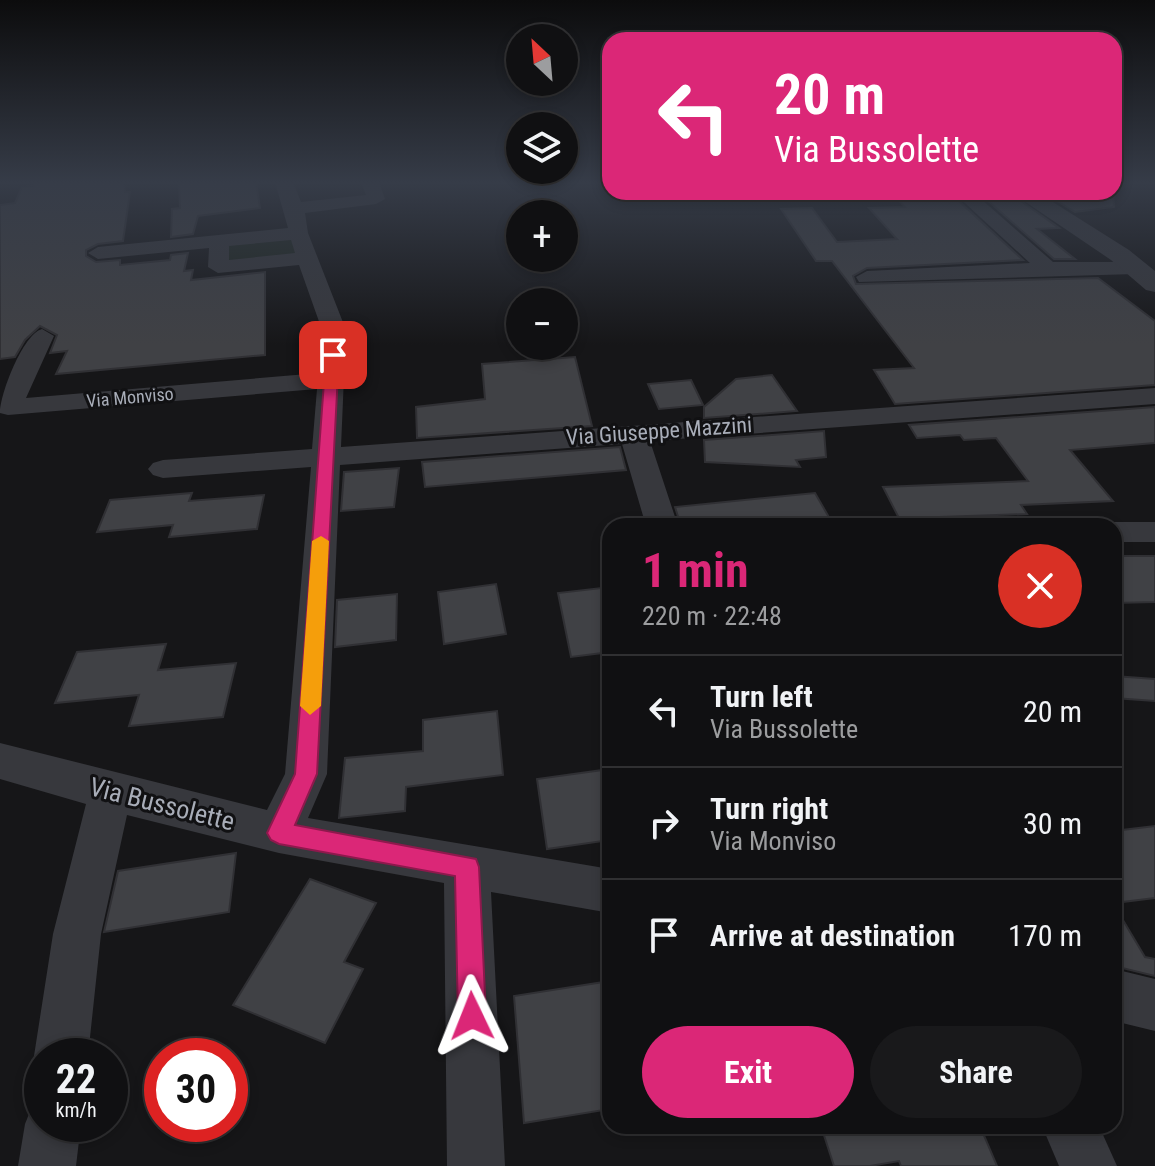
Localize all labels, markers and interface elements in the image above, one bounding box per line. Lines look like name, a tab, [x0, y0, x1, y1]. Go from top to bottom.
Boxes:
north arrow	[506, 24, 578, 96]
map controls	[506, 24, 578, 360]
text: 20 m	[774, 62, 885, 128]
icon: left	[642, 64, 746, 168]
button: layers	[506, 112, 578, 184]
text: Via Bussolette	[774, 129, 979, 171]
button: +	[506, 200, 578, 272]
button: −	[506, 288, 578, 360]
pin	[299, 321, 367, 389]
icon: arrive	[311, 333, 355, 377]
street label: Via Monviso	[86, 383, 174, 411]
street label: Via Giuseppe Mazzini	[565, 412, 753, 450]
text: 1 min	[642, 542, 749, 599]
button: close	[998, 544, 1082, 628]
text: 220 m · 22:48	[642, 601, 782, 631]
text: Turn left	[710, 679, 813, 714]
icon: left	[642, 689, 686, 733]
text: 20 m	[1023, 694, 1082, 729]
text: Via Bussolette	[710, 714, 858, 744]
street label: Via Bussolette	[86, 772, 238, 836]
text: Turn right	[710, 791, 828, 826]
icon: right	[642, 801, 686, 845]
text: 30 m	[1023, 806, 1082, 841]
text: Via Monviso	[710, 826, 836, 856]
icon: arrive	[642, 913, 686, 957]
text: Arrive at destination	[710, 918, 955, 953]
text: 170 m	[1008, 918, 1082, 953]
position arrow	[430, 974, 514, 1058]
button: Exit	[642, 1026, 854, 1118]
button: Share	[870, 1026, 1082, 1118]
speed limit sign: 30	[144, 1038, 248, 1142]
text: 22	[56, 1056, 96, 1103]
text: km/h	[55, 1098, 97, 1122]

